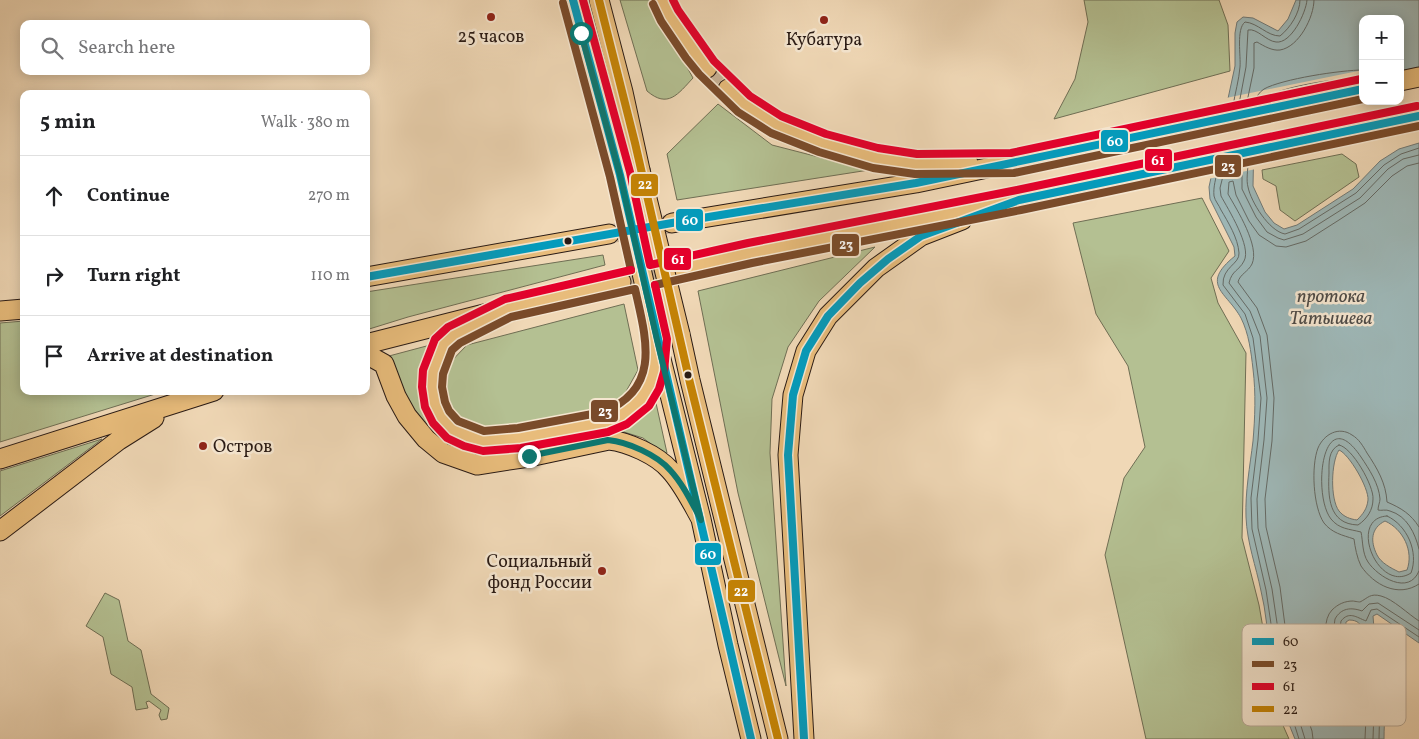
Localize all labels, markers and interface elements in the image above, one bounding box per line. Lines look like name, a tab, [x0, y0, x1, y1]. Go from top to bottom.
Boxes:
marker: 25 часов	[485, 11, 497, 23]
marker: Кубатура	[818, 14, 830, 26]
map controls	[1359, 15, 1404, 105]
button: +	[1359, 15, 1404, 60]
search box	[20, 20, 370, 75]
route start	[570, 22, 593, 45]
place label: 25 часов	[458, 25, 524, 50]
place label: Кубатура	[786, 28, 862, 53]
icon: search	[38, 34, 66, 62]
text: Search here	[78, 35, 175, 61]
button: −	[1359, 60, 1404, 105]
text: 5 min	[40, 108, 96, 137]
text: Walk · 380 m	[261, 112, 350, 134]
line badge: 60	[1100, 129, 1129, 153]
text: 60	[1107, 133, 1124, 152]
line badge: 61	[1144, 148, 1173, 172]
text: 61	[1151, 152, 1165, 171]
line badge: 23	[1214, 154, 1242, 178]
text: 23	[1221, 158, 1235, 177]
line badge: 22	[630, 173, 659, 197]
text: 22	[638, 176, 652, 195]
icon: ahead	[40, 182, 68, 210]
text: Continue	[87, 183, 170, 209]
text: 270 m	[308, 185, 350, 207]
line badge: 60	[675, 208, 704, 232]
text: 60	[682, 212, 699, 231]
line badge: 23	[831, 233, 860, 257]
unlabelled marker	[563, 236, 573, 246]
text: 23	[839, 236, 853, 255]
line badge: 61	[663, 247, 692, 271]
text: 61	[671, 251, 685, 270]
icon: right	[40, 262, 68, 290]
text: Turn right	[87, 263, 180, 289]
text: 110 m	[311, 265, 350, 287]
water label: протока Татышева	[1289, 284, 1373, 332]
icon: arrive	[40, 342, 68, 370]
text: Arrive at destination	[87, 343, 273, 369]
unlabelled marker	[683, 370, 693, 380]
line badge: 23	[590, 399, 619, 423]
text: 23	[598, 403, 612, 422]
place label: Остров	[213, 435, 272, 460]
marker: Остров	[197, 440, 209, 452]
route end	[518, 445, 541, 468]
line badge: 60	[694, 542, 722, 566]
text: 60	[700, 546, 717, 565]
place label: Социальный фонд России	[486, 550, 592, 596]
marker: Социальный фонд России	[596, 565, 608, 577]
line badge: 22	[727, 579, 756, 603]
text: 22	[734, 583, 748, 602]
legend	[1242, 624, 1406, 726]
text: 60	[1283, 633, 1299, 652]
text: 23	[1283, 656, 1297, 675]
text: 61	[1283, 678, 1296, 697]
text: 22	[1283, 701, 1298, 720]

